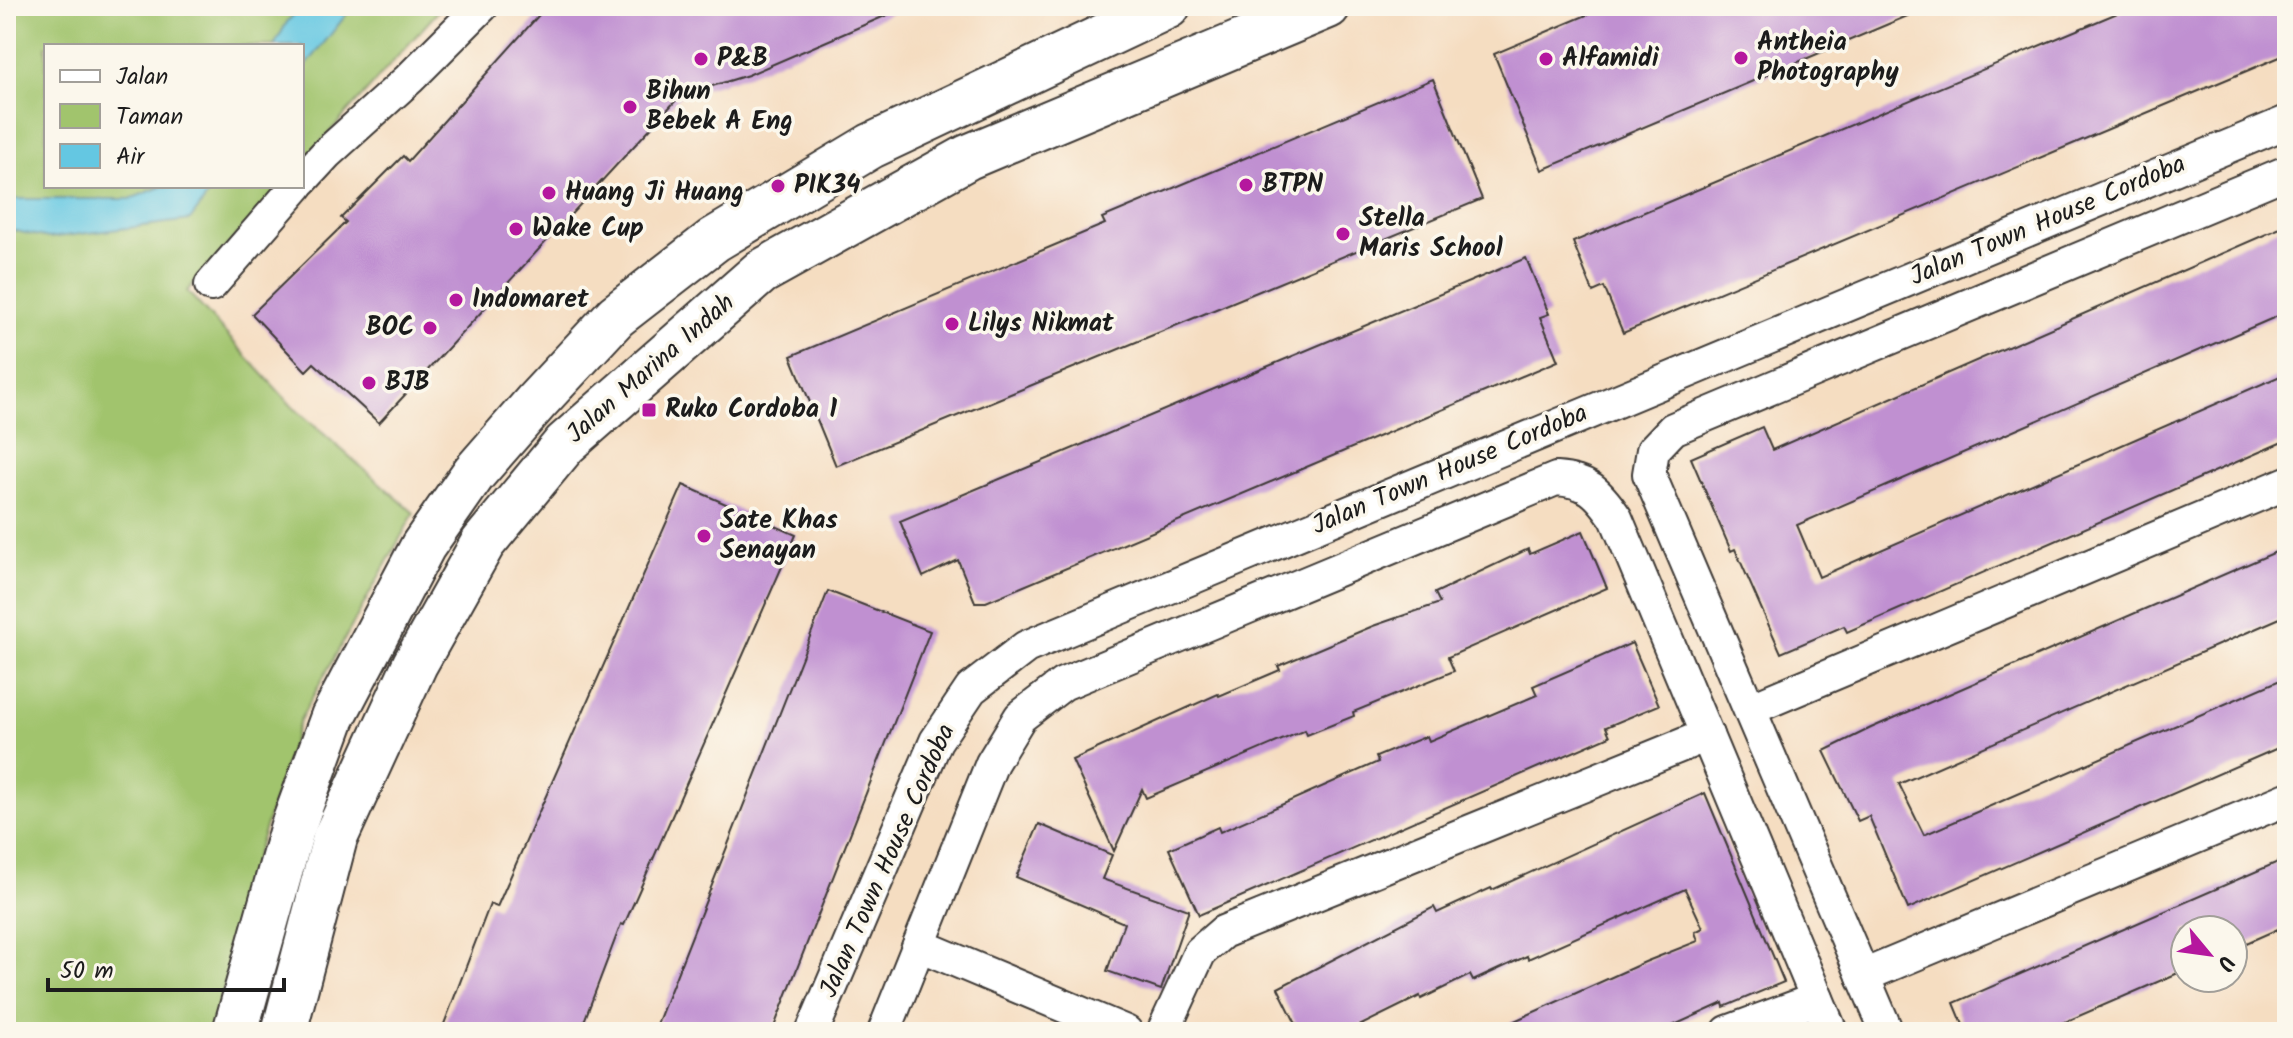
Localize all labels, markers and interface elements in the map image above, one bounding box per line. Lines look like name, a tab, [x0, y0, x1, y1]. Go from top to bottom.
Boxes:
place label: Antheia Photography	[1757, 22, 1899, 94]
place label: P&B	[717, 38, 768, 80]
place label: Alfamidi	[1562, 38, 1660, 80]
legend	[44, 44, 304, 188]
marker: Antheia Photography	[1732, 49, 1750, 67]
marker: P&B	[692, 50, 710, 68]
marker: Alfamidi	[1537, 50, 1555, 68]
text: Jalan	[116, 58, 168, 97]
place label: Bihun Bebek A Eng	[646, 71, 793, 143]
text: Taman	[116, 98, 183, 137]
marker: Bihun Bebek A Eng	[621, 98, 639, 116]
text: Air	[116, 138, 146, 177]
street label: Jalan Town House Cordoba	[1903, 144, 2193, 298]
place label: BTPN	[1262, 164, 1324, 206]
place label: PIK34	[794, 165, 860, 207]
place label: Huang Ji Huang	[565, 172, 744, 214]
marker: BTPN	[1237, 176, 1255, 194]
marker: PIK34	[769, 177, 787, 195]
marker: Huang Ji Huang	[540, 184, 558, 202]
place label: Stella Maris School	[1359, 198, 1503, 270]
place label: Wake Cup	[532, 208, 644, 250]
marker: Wake Cup	[507, 220, 525, 238]
marker: Stella Maris School	[1334, 225, 1352, 243]
place label: Indomaret	[472, 279, 589, 321]
street label: Jalan Marina Indah	[557, 284, 745, 454]
marker: Indomaret	[447, 291, 465, 309]
place label: Lilys Nikmat	[968, 303, 1114, 345]
place label: BOC	[366, 307, 414, 349]
marker: Lilys Nikmat	[943, 315, 961, 333]
marker: BOC	[421, 319, 439, 337]
place label: BJB	[385, 362, 430, 404]
marker: BJB	[360, 374, 378, 392]
place label: Ruko Cordoba 1	[665, 389, 837, 431]
street label: Jalan Town House Cordoba	[1305, 393, 1595, 547]
marker: Ruko Cordoba 1	[640, 401, 658, 419]
place label: Sate Khas Senayan	[720, 500, 838, 572]
marker: Sate Khas Senayan	[695, 527, 713, 545]
street label: Jalan Town House Cordoba	[809, 717, 967, 1005]
north arrow	[2169, 914, 2249, 994]
scale bar	[48, 942, 284, 992]
text: U	[2206, 948, 2243, 977]
text: 50 m	[60, 952, 114, 991]

